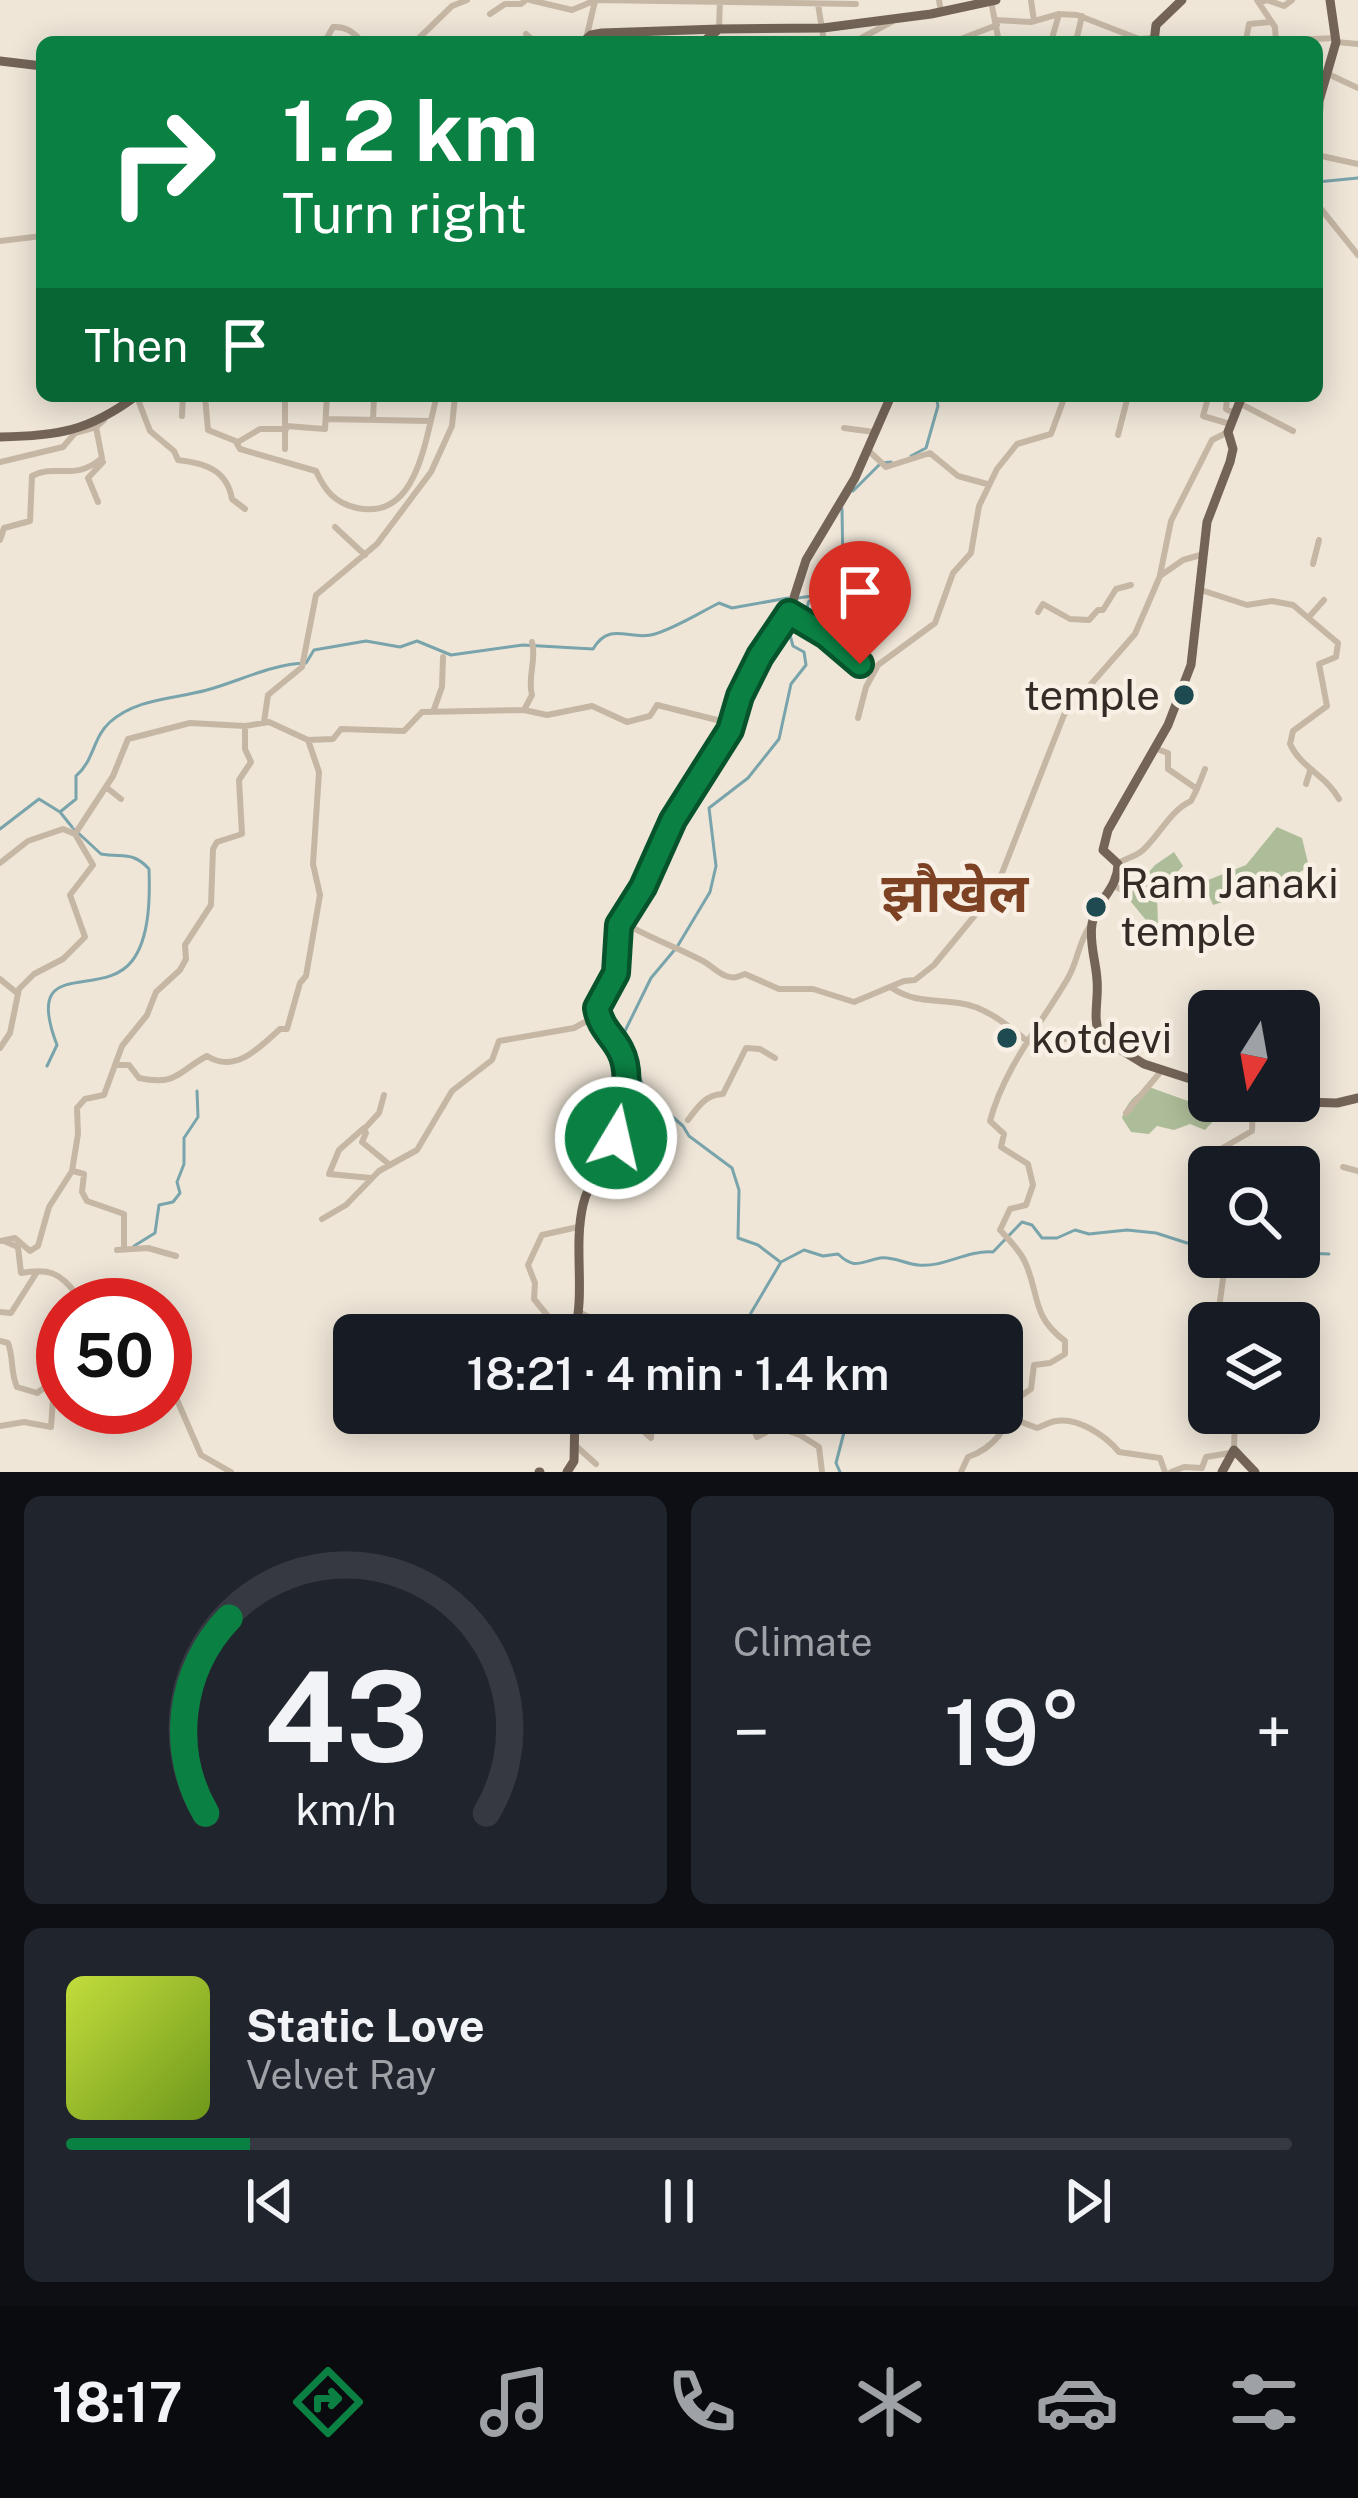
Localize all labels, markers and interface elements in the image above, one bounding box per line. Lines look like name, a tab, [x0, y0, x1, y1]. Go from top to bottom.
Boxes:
text: 1.2 km	[282, 81, 538, 180]
icon: right	[84, 84, 240, 240]
text: Turn right	[282, 182, 527, 245]
icon: arrive	[212, 312, 278, 378]
text: Then	[84, 319, 188, 372]
pin	[809, 541, 911, 664]
icon: arrive	[827, 559, 893, 625]
place label: temple	[1024, 670, 1160, 719]
marker: temple	[1171, 682, 1197, 708]
place label: Ram Janaki temple	[1120, 858, 1339, 955]
district label: झौखेल	[882, 861, 1030, 924]
marker: Ram Janaki temple	[1083, 894, 1109, 920]
north arrow	[1188, 990, 1320, 1122]
map controls	[1188, 990, 1320, 1434]
place label: kotdevi	[1031, 1013, 1172, 1062]
marker: kotdevi	[994, 1025, 1020, 1051]
position arrow	[553, 1075, 679, 1201]
button: search	[1188, 1146, 1320, 1278]
speed limit sign: 50	[36, 1278, 192, 1434]
button: layers	[1188, 1302, 1320, 1434]
text: 18:21 · 4 min · 1.4 km	[466, 1347, 890, 1400]
text: Climate	[733, 1619, 873, 1665]
text: 43	[263, 1643, 428, 1790]
text: 19°	[944, 1679, 1081, 1785]
text: −	[733, 1693, 770, 1771]
text: +	[1255, 1693, 1292, 1771]
text: km/h	[295, 1784, 396, 1835]
text: Static Love	[246, 1999, 485, 2052]
text: Velvet Ray	[246, 2052, 436, 2098]
icon: previous	[237, 2168, 303, 2234]
icon: pause	[646, 2168, 712, 2234]
icon: next	[1055, 2168, 1121, 2234]
icon: directions	[286, 2360, 370, 2444]
icon: music	[473, 2360, 557, 2444]
icon: phone	[660, 2360, 744, 2444]
icon: climate	[848, 2360, 932, 2444]
icon: car	[1035, 2360, 1119, 2444]
icon: filters	[1222, 2360, 1306, 2444]
text: 18:17	[52, 2371, 182, 2434]

